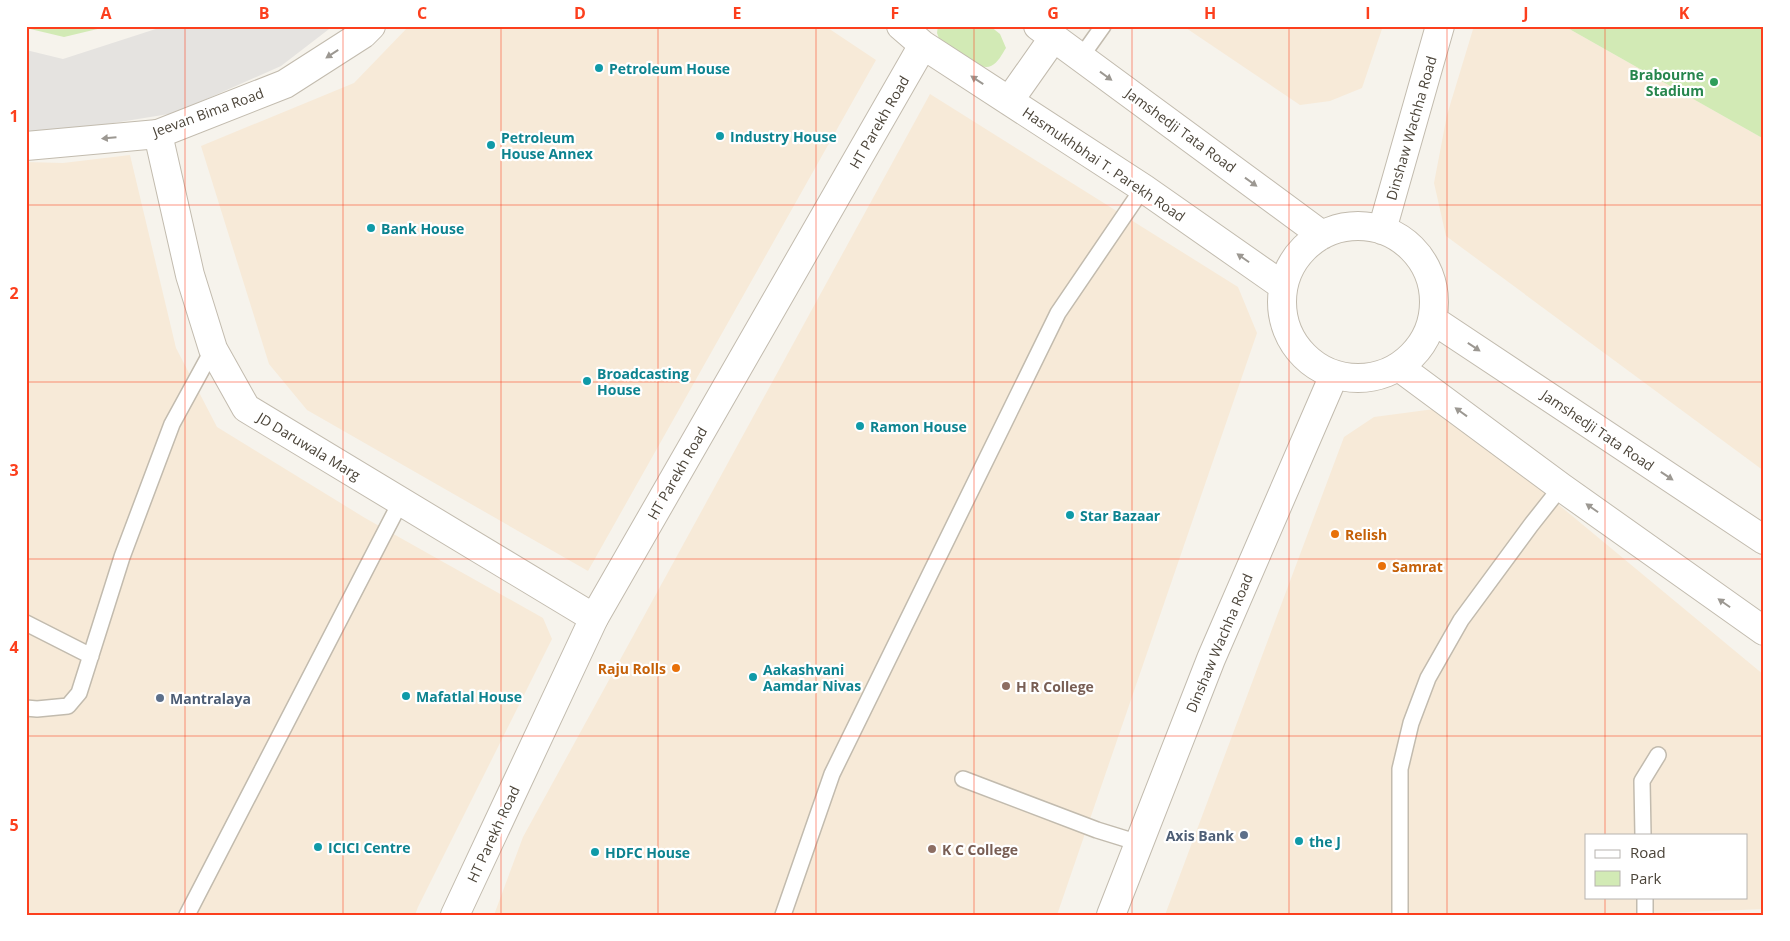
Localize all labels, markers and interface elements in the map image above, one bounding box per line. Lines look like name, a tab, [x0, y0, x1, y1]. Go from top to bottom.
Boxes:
text: A	[100, 2, 112, 24]
text: B	[259, 2, 269, 24]
text: C	[417, 2, 427, 24]
text: D	[574, 2, 586, 24]
text: E	[733, 2, 742, 24]
text: F	[891, 2, 899, 24]
text: G	[1047, 2, 1059, 24]
text: H	[1204, 2, 1216, 24]
text: I	[1365, 2, 1371, 24]
text: J	[1521, 2, 1529, 24]
text: K	[1679, 2, 1690, 24]
one-way arrow	[325, 49, 338, 59]
street label: Dinshaw Wachha Road	[1381, 54, 1441, 202]
place label: Petroleum House	[609, 59, 730, 78]
marker: Petroleum House	[593, 62, 605, 74]
place label: Brabourne Stadium	[1629, 65, 1704, 100]
one-way arrow	[1099, 70, 1112, 81]
street label: HT Parekh Road	[845, 72, 913, 172]
one-way arrow	[971, 75, 984, 85]
marker: Brabourne Stadium	[1708, 76, 1720, 88]
street label: Jamshedji Tata Road	[1120, 82, 1240, 177]
street label: Jeevan Bima Road	[148, 83, 266, 142]
street label: Hasmukhbhai T. Parekh Road	[1019, 102, 1189, 226]
text: 1	[9, 105, 19, 127]
place label: Industry House	[730, 127, 837, 146]
place label: Petroleum House Annex	[501, 128, 594, 163]
marker: Industry House	[714, 130, 726, 142]
one-way arrow	[101, 135, 117, 143]
marker: Petroleum House Annex	[485, 139, 497, 151]
one-way arrow	[1244, 177, 1257, 188]
place label: Bank House	[381, 219, 464, 238]
marker: Bank House	[365, 222, 377, 234]
one-way arrow	[1236, 253, 1250, 263]
text: 2	[9, 282, 19, 304]
one-way arrow	[1467, 342, 1480, 352]
place label: Broadcasting House	[597, 364, 689, 399]
marker: Broadcasting House	[581, 375, 593, 387]
street label: Jamshedji Tata Road	[1536, 384, 1658, 475]
street label: JD Daruwala Marg	[252, 407, 364, 484]
one-way arrow	[1454, 407, 1468, 417]
place label: Ramon House	[870, 417, 967, 436]
marker: Ramon House	[854, 420, 866, 432]
street label: HT Parekh Road	[643, 423, 711, 523]
text: 3	[9, 459, 19, 481]
one-way arrow	[1660, 471, 1674, 481]
one-way arrow	[1585, 503, 1599, 513]
place label: Star Bazaar	[1080, 506, 1161, 525]
marker: Star Bazaar	[1064, 509, 1076, 521]
place label: Relish	[1345, 525, 1387, 544]
marker: Relish	[1329, 528, 1341, 540]
place label: Samrat	[1392, 557, 1443, 576]
marker: Samrat	[1376, 560, 1388, 572]
street label: Dinshaw Wachha Road	[1181, 571, 1257, 715]
one-way arrow	[1717, 598, 1731, 608]
text: 4	[9, 636, 19, 658]
place label: Raju Rolls	[598, 659, 666, 678]
place label: Aakashvani Aamdar Nivas	[763, 660, 861, 695]
marker: Raju Rolls	[670, 662, 682, 674]
marker: Aakashvani Aamdar Nivas	[747, 671, 759, 683]
place label: H R College	[1016, 677, 1094, 696]
marker: H R College	[1000, 680, 1012, 692]
place label: Mafatlal House	[416, 687, 522, 706]
place label: Mantralaya	[170, 689, 251, 708]
marker: Mafatlal House	[400, 690, 412, 702]
marker: Mantralaya	[154, 692, 166, 704]
street label: HT Parekh Road	[462, 783, 524, 885]
text: 5	[9, 814, 19, 836]
place label: Axis Bank	[1166, 826, 1234, 845]
marker: Axis Bank	[1238, 829, 1250, 841]
place label: the J	[1309, 832, 1341, 851]
legend	[1585, 834, 1748, 898]
marker: the J	[1293, 835, 1305, 847]
place label: ICICI Centre	[328, 838, 410, 857]
place label: K C College	[942, 840, 1018, 859]
marker: ICICI Centre	[312, 841, 324, 853]
text: Road	[1630, 842, 1666, 862]
place label: HDFC House	[605, 843, 690, 862]
marker: K C College	[926, 843, 938, 855]
marker: HDFC House	[589, 846, 601, 858]
text: Park	[1630, 868, 1661, 888]

